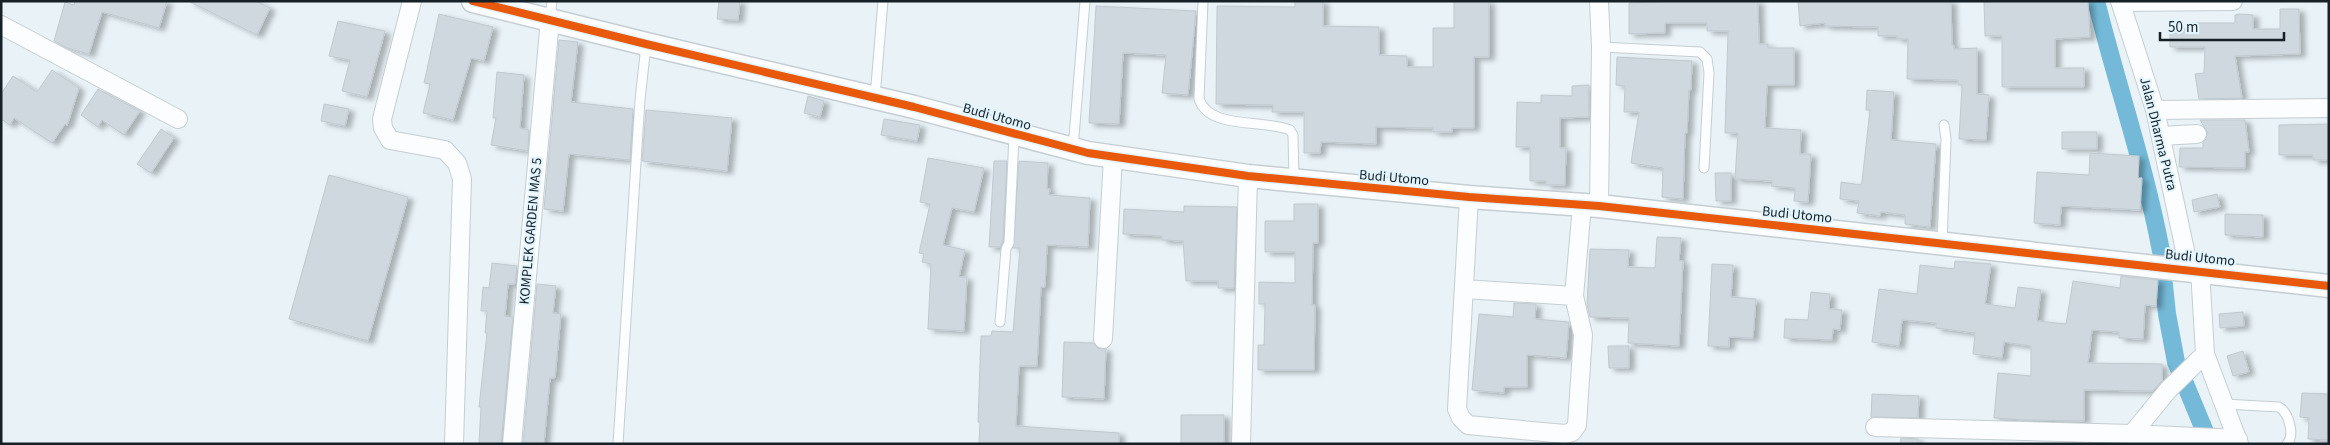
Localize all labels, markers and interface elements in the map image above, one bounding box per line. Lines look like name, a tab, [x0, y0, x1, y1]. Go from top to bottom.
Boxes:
scale bar	[2160, 10, 2284, 42]
text: 50 m	[2168, 17, 2198, 38]
street label: Jalan Dharma Putra	[2134, 75, 2182, 193]
street label: Budi Utomo	[960, 98, 1034, 136]
street label: KOMPLEK GARDEN MAS 5	[515, 157, 547, 305]
street label: Budi Utomo	[1358, 165, 1430, 191]
street label: Budi Utomo	[1761, 201, 1833, 229]
street label: Budi Utomo	[2164, 244, 2236, 272]

